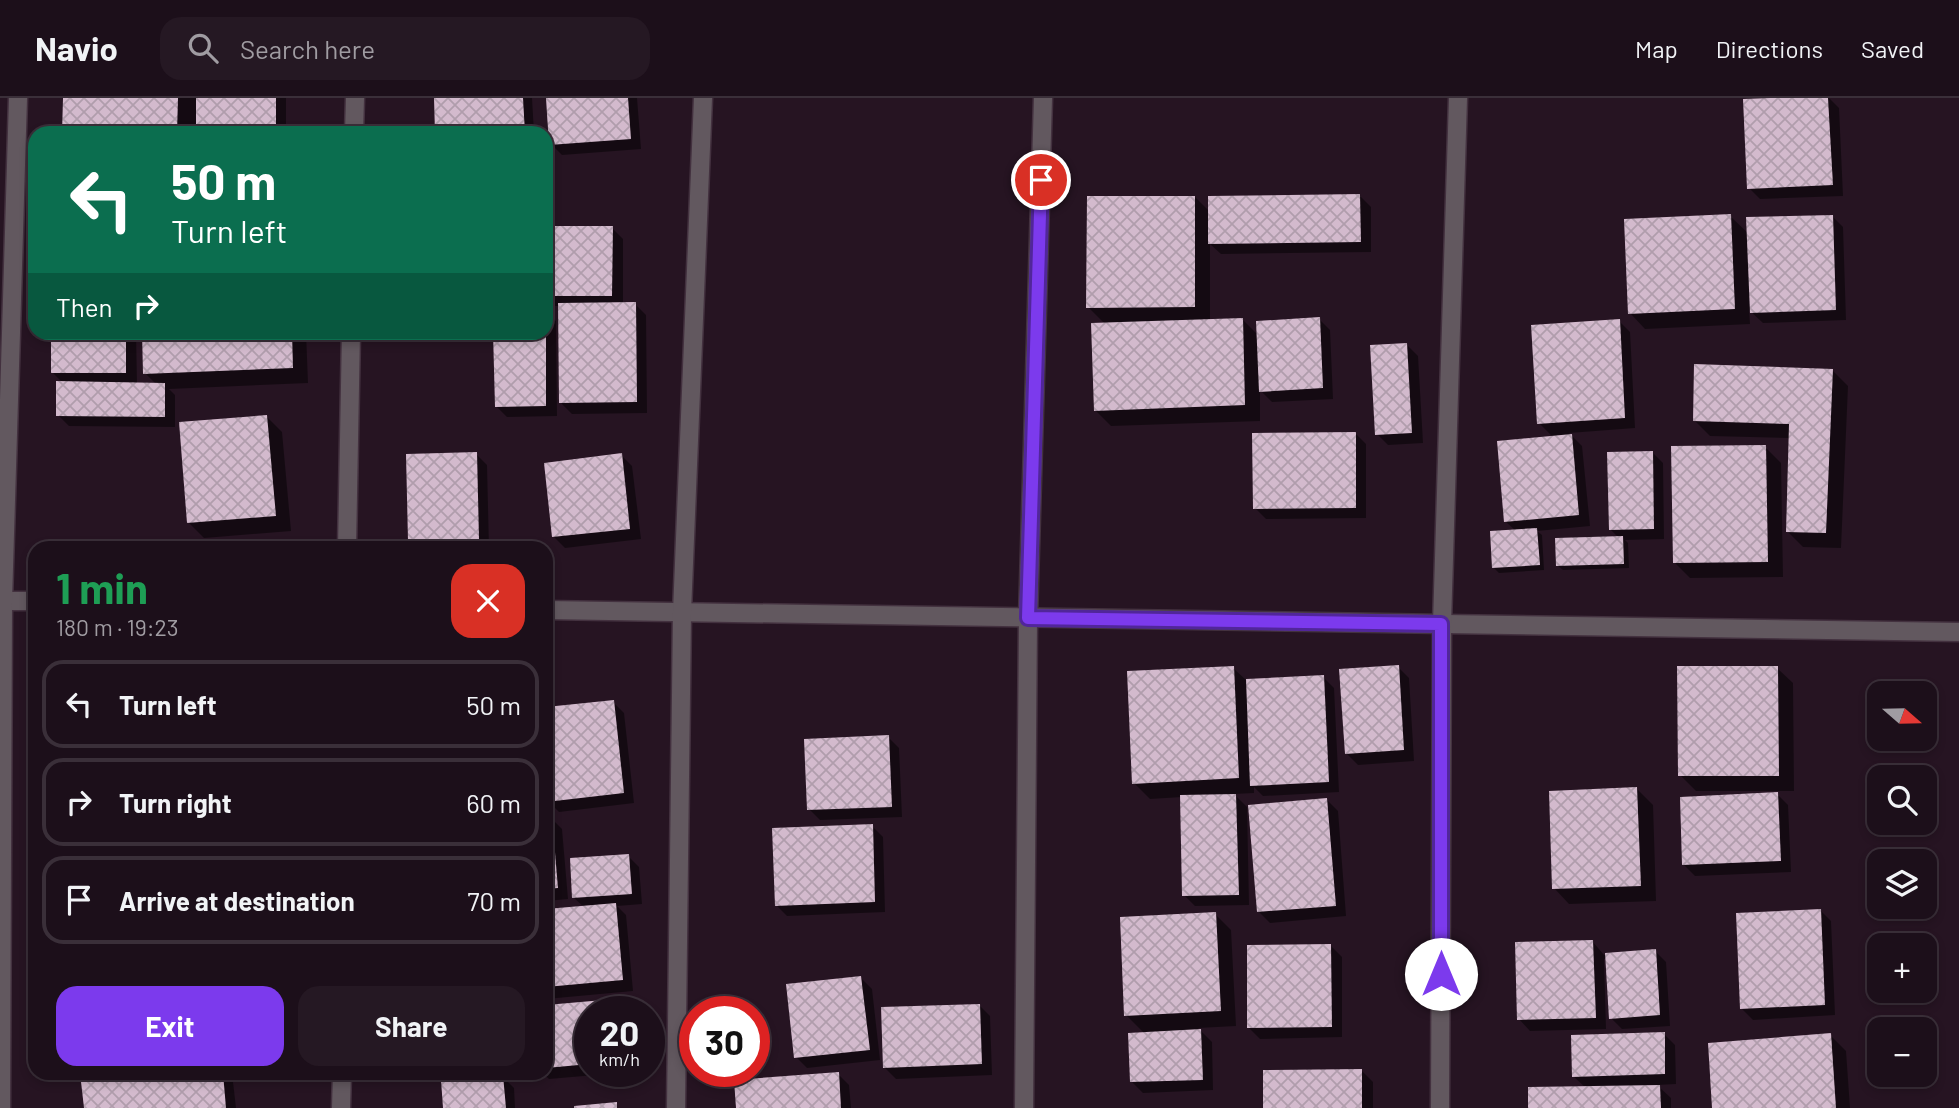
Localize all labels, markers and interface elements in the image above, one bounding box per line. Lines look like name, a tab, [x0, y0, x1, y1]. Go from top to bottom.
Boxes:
search box	[160, 17, 650, 80]
text: Navio	[35, 28, 118, 68]
icon: search	[184, 29, 222, 67]
text: Search here	[240, 33, 375, 64]
text: Map	[1635, 34, 1678, 63]
text: Directions	[1716, 34, 1823, 63]
text: Saved	[1861, 34, 1924, 63]
pin	[1011, 150, 1071, 210]
text: 50 m	[171, 151, 276, 210]
icon: left	[56, 154, 147, 245]
icon: arrive	[1022, 161, 1060, 199]
text: Turn left	[171, 211, 288, 249]
icon: right	[127, 287, 165, 325]
text: Then	[56, 291, 113, 322]
text: 1 min	[56, 562, 148, 612]
button: close	[451, 564, 525, 638]
text: 180 m · 19:23	[56, 613, 179, 641]
north arrow	[1867, 681, 1937, 751]
map controls	[1867, 681, 1937, 1087]
icon: left	[60, 685, 98, 723]
text: Turn left	[119, 689, 217, 720]
text: 50 m	[466, 689, 521, 720]
button: search	[1867, 765, 1937, 835]
icon: right	[60, 783, 98, 821]
text: Turn right	[119, 787, 232, 818]
text: 60 m	[466, 787, 521, 818]
button: layers	[1867, 849, 1937, 919]
icon: arrive	[60, 881, 98, 919]
text: Arrive at destination	[119, 885, 355, 916]
text: 70 m	[467, 885, 521, 916]
button: +	[1867, 933, 1937, 1003]
position arrow	[1404, 937, 1478, 1011]
button: Exit	[56, 986, 284, 1066]
button: Share	[298, 986, 525, 1066]
speed limit sign: 30	[679, 996, 770, 1087]
text: 20	[600, 1011, 639, 1053]
button: −	[1867, 1017, 1937, 1087]
text: km/h	[599, 1048, 640, 1070]

